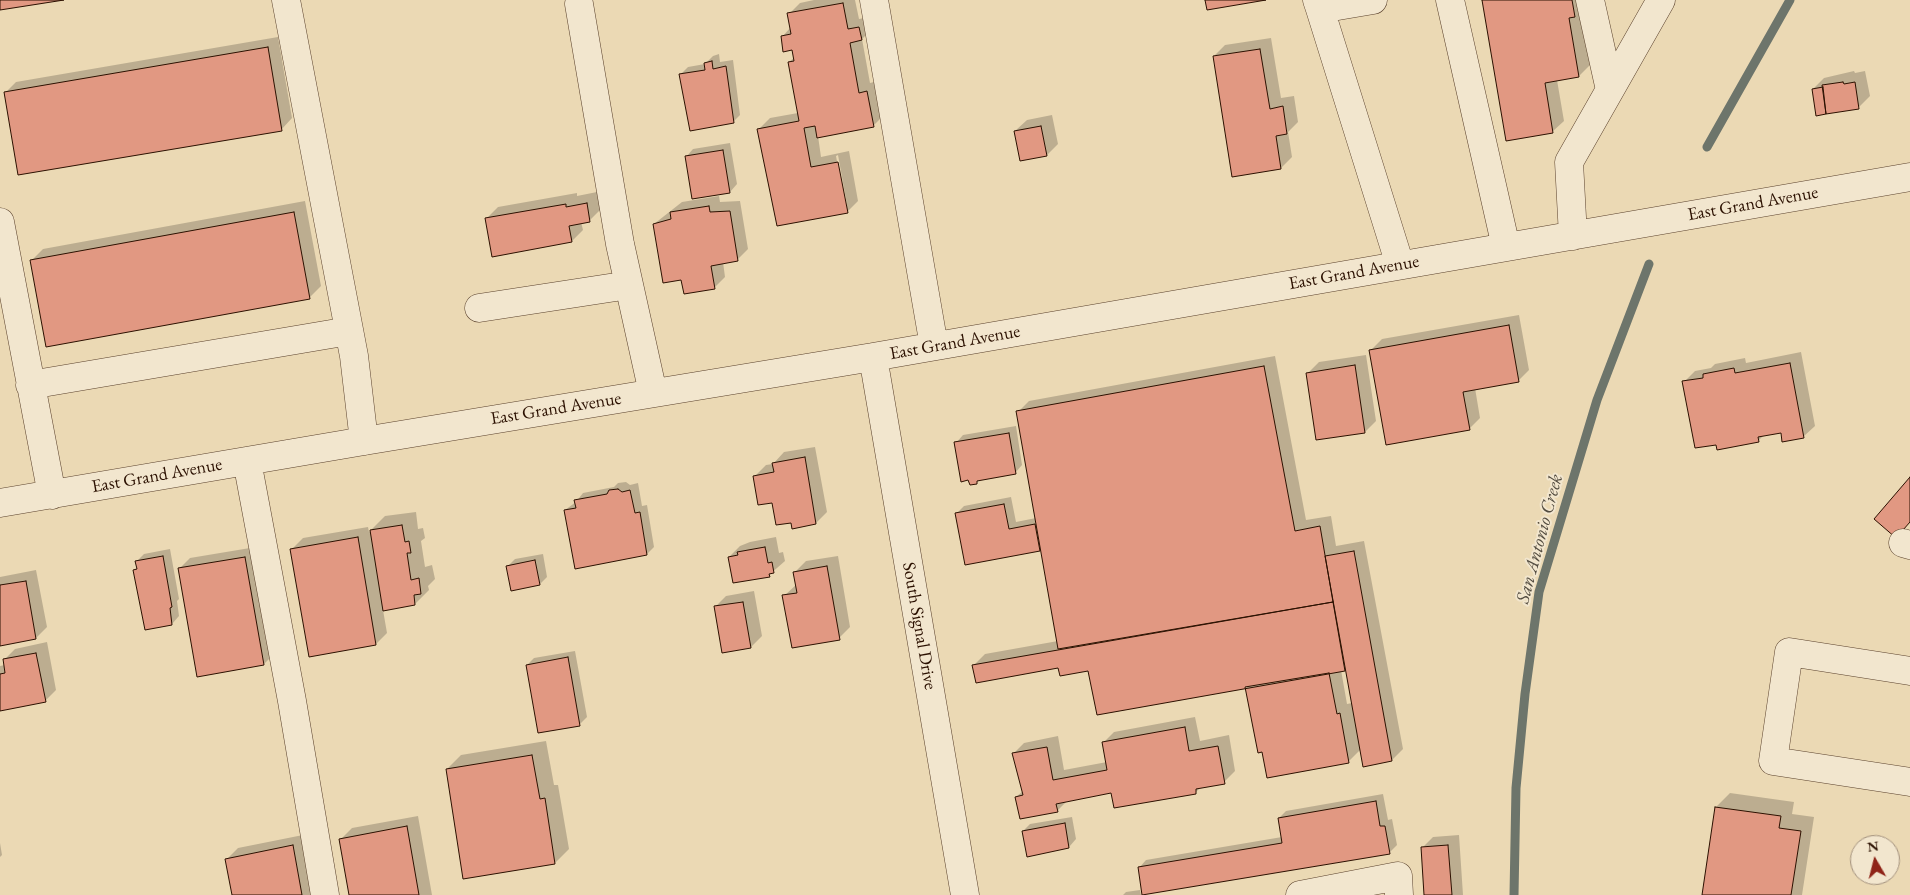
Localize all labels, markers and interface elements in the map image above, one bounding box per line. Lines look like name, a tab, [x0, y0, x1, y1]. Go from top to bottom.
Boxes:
street label: East Grand Avenue	[1686, 182, 1820, 226]
street label: East Grand Avenue	[1287, 251, 1421, 295]
street label: East Grand Avenue	[888, 321, 1022, 365]
street label: East Grand Avenue	[489, 388, 623, 430]
street label: East Grand Avenue	[90, 454, 224, 498]
water label: San Antonio Creek	[1512, 472, 1568, 606]
street label: South Signal Drive	[897, 561, 941, 691]
north arrow	[1850, 835, 1900, 885]
text: N	[1866, 836, 1880, 856]

